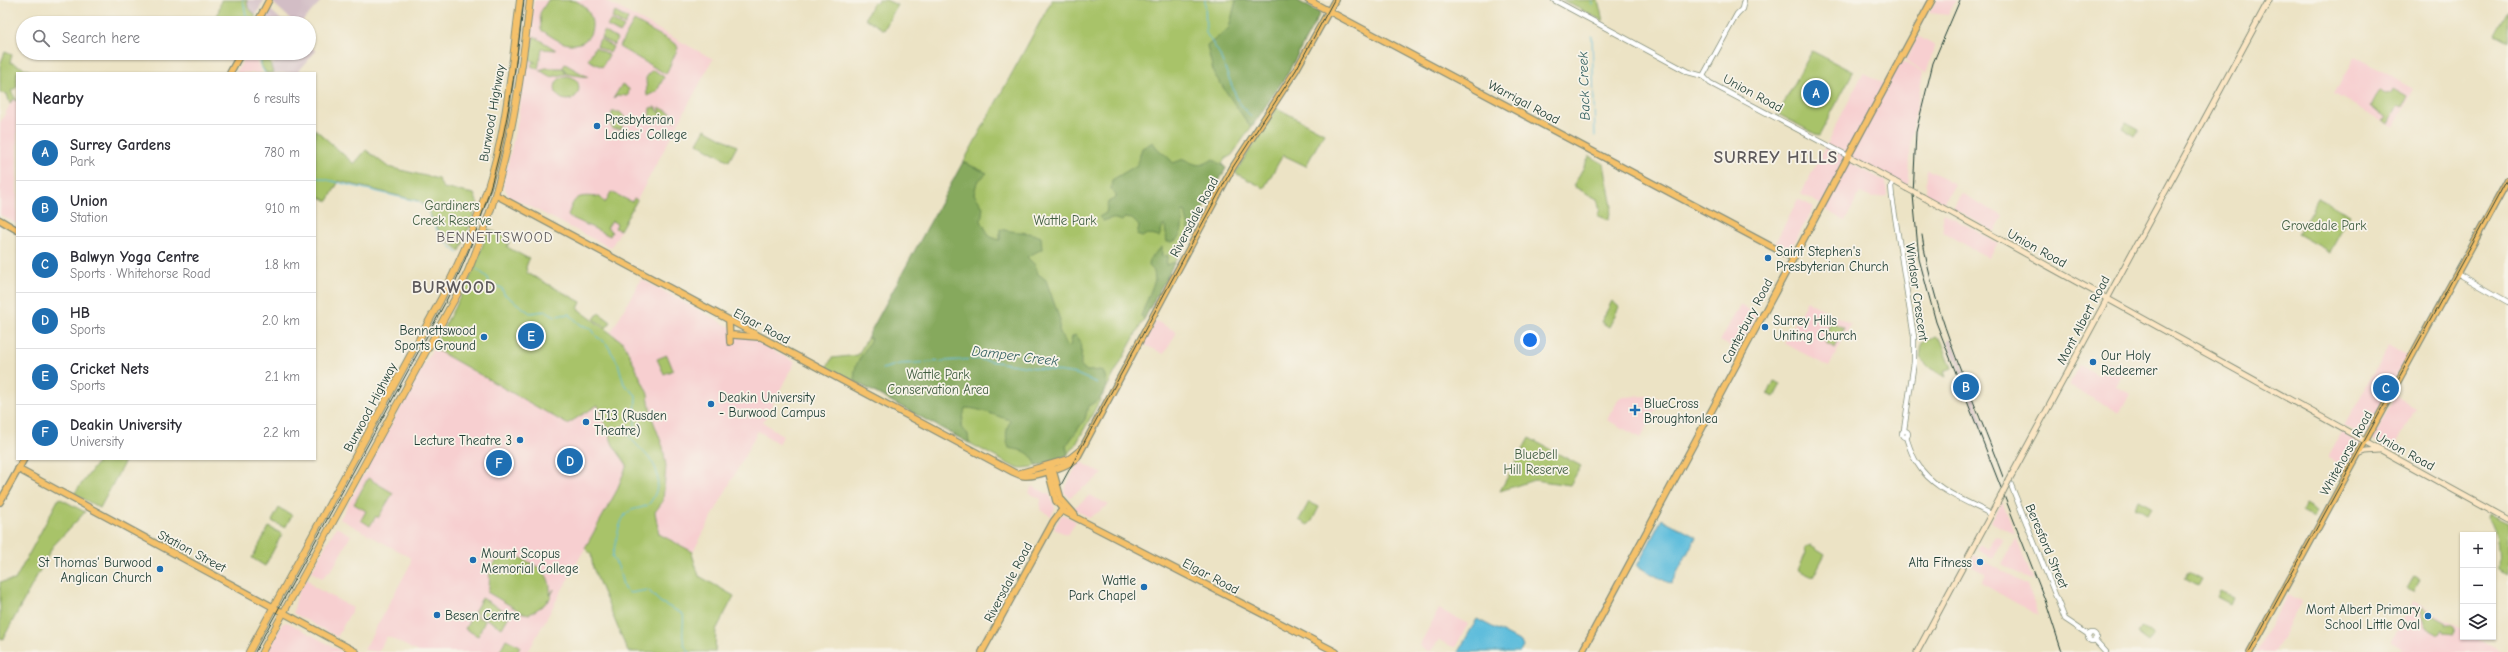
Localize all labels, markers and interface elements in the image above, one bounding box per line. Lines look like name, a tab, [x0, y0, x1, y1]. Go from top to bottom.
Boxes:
search box	[16, 16, 316, 60]
icon: search	[30, 27, 52, 49]
text: Search here	[62, 29, 140, 47]
water label: Back Creek	[1574, 51, 1594, 121]
street label: Burwood Highway	[476, 63, 508, 163]
street label: Union Road	[1721, 71, 1785, 115]
street label: Warrigal Road	[1485, 77, 1563, 127]
pin: A	[1803, 78, 1829, 108]
text: Nearby	[32, 89, 83, 108]
text: 6 results	[253, 91, 300, 106]
place label: Presbyterian Ladies' College	[605, 112, 688, 142]
marker: Presbyterian Ladies' College	[592, 121, 602, 131]
text: Surrey Gardens	[70, 136, 171, 154]
text: A	[41, 145, 49, 160]
text: 780 m	[264, 145, 300, 160]
district label: SURREY HILLS	[1714, 148, 1838, 167]
text: Park	[70, 154, 95, 169]
street label: Riversdale Road	[1167, 174, 1221, 260]
text: Union	[70, 192, 108, 210]
park label: Gardiners Creek Reserve	[412, 198, 492, 228]
text: B	[41, 201, 49, 216]
text: 910 m	[265, 201, 300, 216]
text: Station	[70, 210, 108, 225]
park label: Wattle Park	[1033, 213, 1097, 228]
park label: Grovedale Park	[2282, 218, 2367, 233]
street label: Union Road	[2005, 226, 2069, 270]
district label: BENNETTSWOOD	[436, 229, 554, 246]
street label: Windsor Crescent	[1903, 242, 1931, 343]
place label: Saint Stephen's Presbyterian Church	[1776, 244, 1889, 274]
text: Balwyn Yoga Centre	[70, 248, 199, 266]
marker: Saint Stephen's Presbyterian Church	[1763, 253, 1773, 263]
text: C	[41, 257, 49, 272]
text: 1.8 km	[265, 257, 300, 272]
text: Sports · Whitehorse Road	[70, 266, 211, 281]
street label: Mont Albert Road	[2053, 273, 2113, 367]
street label: Canterbury Road	[1718, 276, 1776, 366]
district label: BURWOOD	[412, 278, 496, 297]
text: HB	[70, 304, 90, 322]
street label: Elgar Road	[731, 305, 793, 347]
text: D	[41, 313, 49, 328]
text: 2.0 km	[262, 313, 300, 328]
place label: Surrey Hills Uniting Church	[1773, 313, 1857, 343]
pin: E	[518, 321, 544, 351]
text: Sports	[70, 322, 105, 337]
marker: Surrey Hills Uniting Church	[1760, 322, 1770, 332]
place label: Bennettswood Sports Ground	[395, 323, 476, 353]
your location	[1520, 330, 1540, 350]
marker: Bennettswood Sports Ground	[479, 332, 489, 342]
water label: Damper Creek	[971, 342, 1059, 370]
place label: Our Holy Redeemer	[2101, 348, 2158, 378]
marker: Our Holy Redeemer	[2088, 357, 2098, 367]
text: Cricket Nets	[70, 360, 149, 378]
street label: Burwood Highway	[340, 360, 400, 454]
park label: Wattle Park Conservation Area	[887, 367, 989, 397]
text: E	[41, 369, 49, 384]
text: 2.1 km	[265, 369, 300, 384]
pin: B	[1953, 372, 1979, 402]
pin: C	[2373, 373, 2399, 403]
text: Sports	[70, 378, 105, 393]
place label: Deakin University - Burwood Campus	[719, 390, 825, 420]
place label: BlueCross Broughtonlea	[1644, 396, 1718, 426]
marker: Deakin University - Burwood Campus	[706, 399, 716, 409]
marker: BlueCross Broughtonlea	[1629, 404, 1641, 416]
place label: LT13 (Rusden Theatre)	[594, 408, 667, 438]
street label: Whitehorse Road	[2317, 408, 2375, 498]
text: Deakin University	[70, 416, 182, 434]
marker: LT13 (Rusden Theatre)	[581, 417, 591, 427]
text: F	[41, 425, 49, 440]
text: 2.2 km	[263, 425, 300, 440]
street label: Union Road	[2373, 429, 2437, 473]
place label: Lecture Theatre 3	[414, 433, 512, 448]
text: University	[70, 434, 124, 449]
marker: Lecture Theatre 3	[515, 435, 525, 445]
pin: D	[557, 446, 583, 476]
park label: Bluebell Hill Reserve	[1503, 447, 1569, 477]
pin: F	[486, 448, 512, 478]
street label: Beresford Street	[2022, 501, 2072, 592]
street label: Station Street	[155, 527, 230, 576]
map controls	[2460, 532, 2496, 640]
button: +	[2460, 532, 2496, 568]
street label: Riversdale Road	[981, 539, 1035, 625]
place label: Mount Scopus Memorial College	[481, 546, 579, 576]
place label: St Thomas' Burwood Anglican Church	[38, 555, 152, 585]
marker: Mount Scopus Memorial College	[468, 555, 478, 565]
street label: Elgar Road	[1180, 555, 1242, 597]
place label: Alta Fitness	[1909, 555, 1972, 570]
marker: Alta Fitness	[1975, 557, 1985, 567]
marker: St Thomas' Burwood Anglican Church	[155, 564, 165, 574]
button: −	[2460, 568, 2496, 604]
place label: Wattle Park Chapel	[1069, 573, 1136, 603]
marker: Wattle Park Chapel	[1139, 582, 1149, 592]
place label: Mont Albert Primary School Little Oval	[2306, 602, 2420, 632]
button: layers	[2460, 604, 2496, 640]
place label: Besen Centre	[445, 608, 520, 623]
marker: Besen Centre	[432, 610, 442, 620]
marker: Mont Albert Primary School Little Oval	[2423, 611, 2433, 621]

